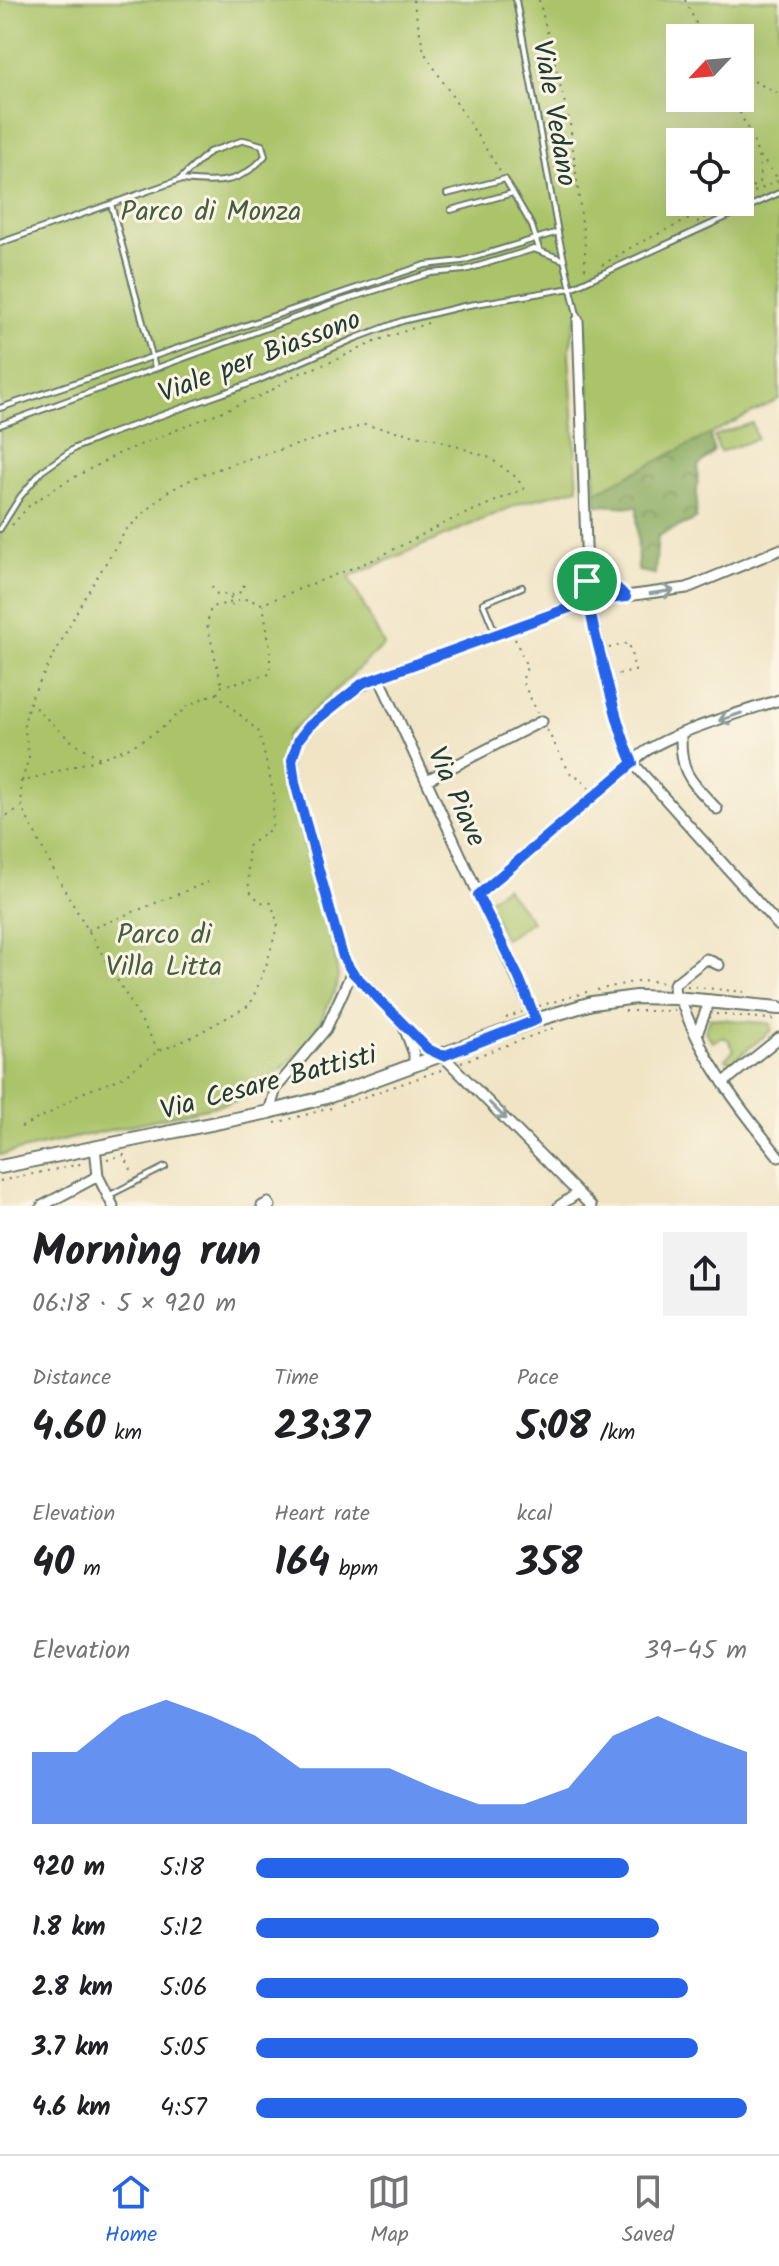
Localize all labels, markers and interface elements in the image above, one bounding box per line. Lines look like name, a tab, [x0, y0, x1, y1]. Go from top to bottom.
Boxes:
north arrow	[666, 24, 754, 112]
map controls	[666, 24, 754, 216]
street label: Viale Vedano	[519, 37, 589, 190]
button: locate	[666, 128, 754, 216]
park label: Parco di Monza	[121, 190, 302, 235]
street label: Viale per Biassono	[152, 298, 368, 417]
pin	[553, 547, 621, 615]
icon: arrive	[565, 559, 609, 603]
one-way arrow	[649, 584, 674, 599]
one-way arrow	[718, 711, 743, 726]
street label: Via Piave	[414, 740, 498, 855]
park label: Parco di Villa Litta	[106, 913, 222, 990]
street label: Via Cesare Battisti	[156, 1033, 383, 1134]
one-way arrow	[488, 1102, 508, 1121]
text: Morning run	[32, 1218, 261, 1288]
button: share	[663, 1232, 747, 1316]
text: 06:18 · 5 × 920 m	[32, 1283, 236, 1325]
text: Distance	[32, 1361, 111, 1396]
text: Time	[274, 1361, 319, 1396]
text: Pace	[517, 1361, 559, 1396]
text: 4.60	[32, 1396, 105, 1460]
text: 23:37	[274, 1396, 370, 1460]
text: 5:08	[517, 1396, 591, 1460]
text: km	[105, 1416, 142, 1451]
text: /km	[591, 1416, 635, 1451]
text: Elevation	[32, 1497, 115, 1532]
text: Heart rate	[274, 1497, 370, 1532]
text: kcal	[517, 1497, 552, 1532]
text: 40	[32, 1532, 74, 1596]
text: 164	[274, 1532, 330, 1596]
text: 358	[517, 1532, 582, 1596]
text: m	[74, 1552, 101, 1587]
text: bpm	[330, 1552, 378, 1587]
text: Elevation	[32, 1630, 130, 1672]
text: 39–45 m	[644, 1630, 747, 1672]
text: 920 m	[32, 1847, 105, 1889]
text: 5:18	[160, 1847, 204, 1889]
text: 1.8 km	[32, 1907, 105, 1949]
text: 5:12	[160, 1907, 204, 1949]
text: 2.8 km	[32, 1967, 113, 2009]
text: 5:06	[160, 1967, 208, 2009]
text: 3.7 km	[32, 2027, 109, 2069]
text: 5:05	[160, 2027, 207, 2069]
text: 4.6 km	[32, 2087, 111, 2129]
text: 4:57	[160, 2087, 207, 2129]
tab: Home	[105, 2170, 157, 2253]
tab: Map	[367, 2170, 411, 2253]
tab: Saved	[622, 2170, 674, 2253]

